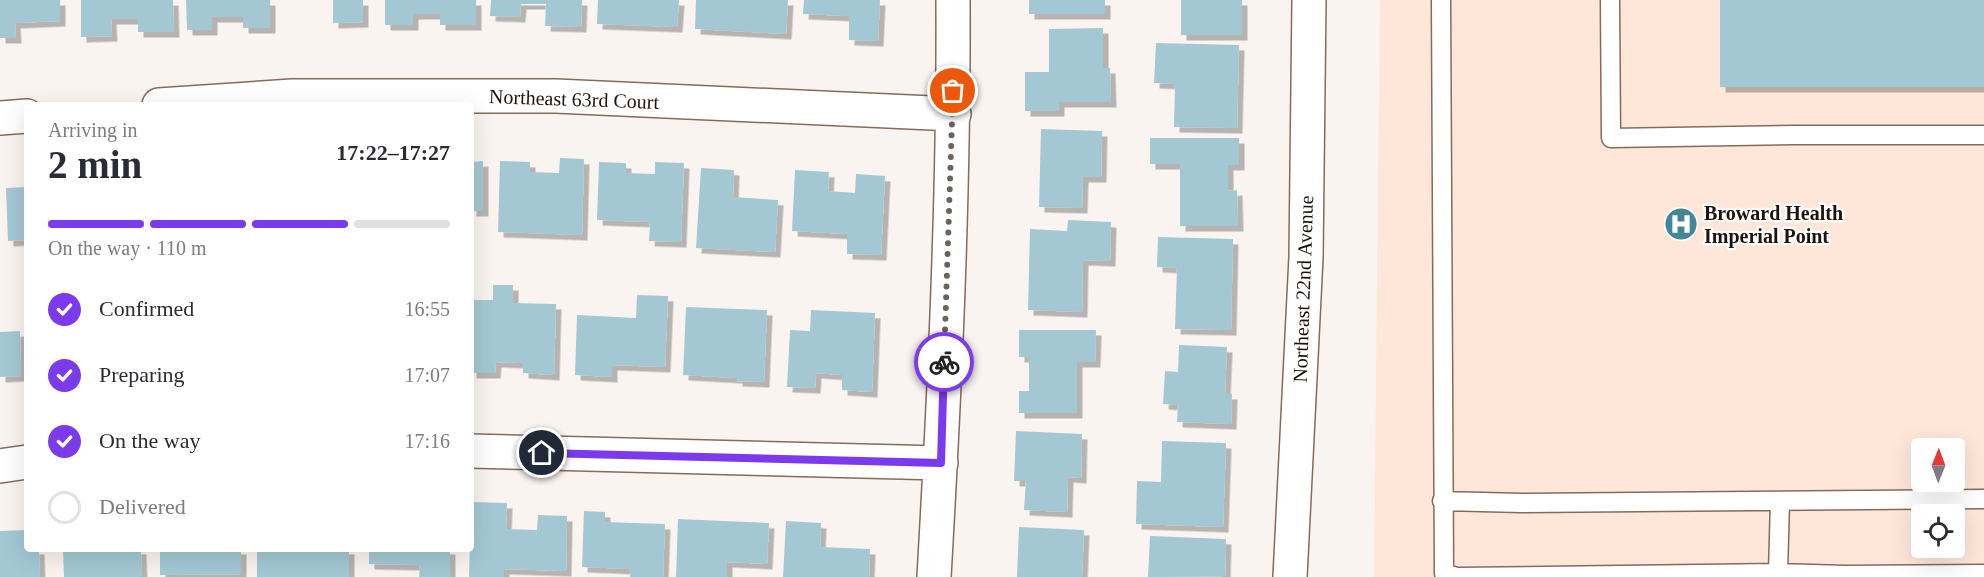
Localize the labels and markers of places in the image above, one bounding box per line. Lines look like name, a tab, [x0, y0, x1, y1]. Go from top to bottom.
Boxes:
pin	[927, 65, 978, 116]
place label: Broward Health Imperial Point	[1704, 202, 1843, 248]
hospital icon: Broward Health Imperial Point	[1663, 206, 1699, 242]
pin	[516, 427, 567, 478]

